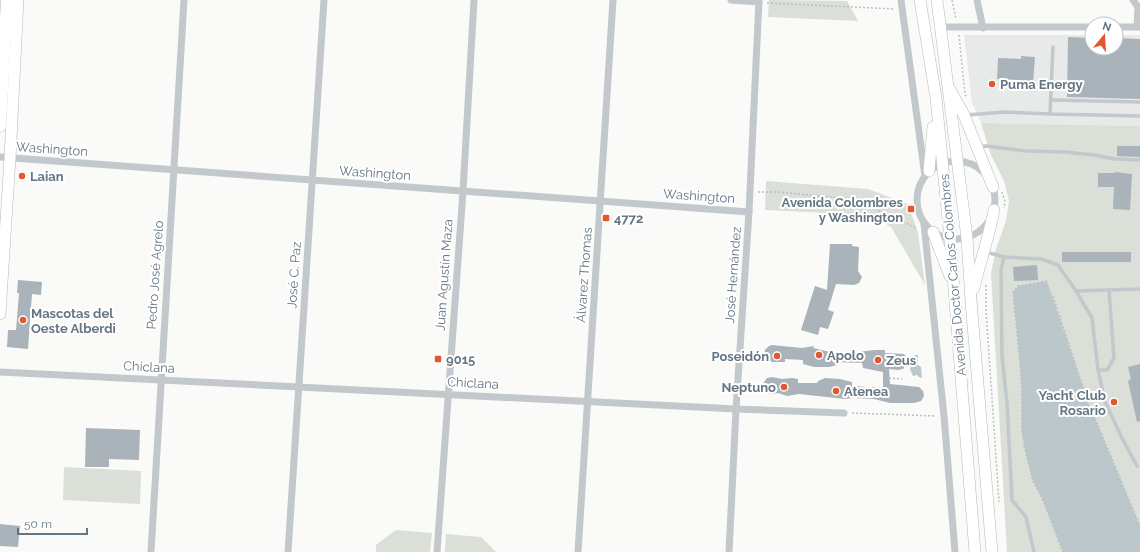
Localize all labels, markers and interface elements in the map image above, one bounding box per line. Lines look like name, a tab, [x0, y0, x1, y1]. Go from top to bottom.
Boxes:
north arrow	[1084, 16, 1124, 56]
text: N	[1101, 19, 1113, 34]
place label: Puma Energy	[1000, 77, 1083, 92]
marker: Puma Energy	[987, 79, 997, 89]
street label: Washington	[16, 139, 88, 159]
street label: Washington	[339, 163, 411, 183]
place label: Laian	[30, 169, 64, 184]
marker: Laian	[17, 171, 27, 181]
street label: Avenida Doctor Carlos Colombres	[937, 173, 969, 377]
street label: Washington	[663, 186, 735, 206]
place label: Avenida Colombres y Washington	[782, 195, 904, 225]
marker: Avenida Colombres y Washington	[906, 204, 916, 214]
place label: 4772	[614, 211, 643, 226]
marker: 4772	[601, 213, 611, 223]
street label: Juan Agustín Maza	[433, 219, 455, 331]
street label: Pedro José Agrelo	[144, 220, 166, 330]
street label: José Hernández	[722, 226, 744, 324]
street label: Álvarez Thomas	[573, 227, 595, 323]
street label: José C. Paz	[284, 241, 304, 309]
place label: Mascotas del Oeste Alberdi	[31, 306, 116, 336]
marker: Mascotas del Oeste Alberdi	[18, 315, 28, 325]
place label: Apolo	[827, 348, 864, 363]
place label: Poseidón	[712, 349, 769, 364]
marker: Apolo	[814, 350, 824, 360]
marker: Poseidón	[772, 351, 782, 361]
place label: 9015	[446, 352, 475, 367]
place label: Zeus	[886, 353, 917, 368]
marker: 9015	[433, 354, 443, 364]
marker: Zeus	[873, 355, 883, 365]
street label: Chiclana	[123, 358, 175, 376]
street label: Chiclana	[447, 374, 499, 392]
place label: Neptuno	[722, 380, 776, 395]
marker: Neptuno	[779, 382, 789, 392]
place label: Atenea	[844, 384, 889, 399]
marker: Atenea	[831, 386, 841, 396]
place label: Yacht Club Rosario	[1039, 388, 1106, 418]
marker: Yacht Club Rosario	[1109, 397, 1119, 407]
scale bar	[18, 510, 87, 536]
text: 50 m	[24, 517, 52, 531]

